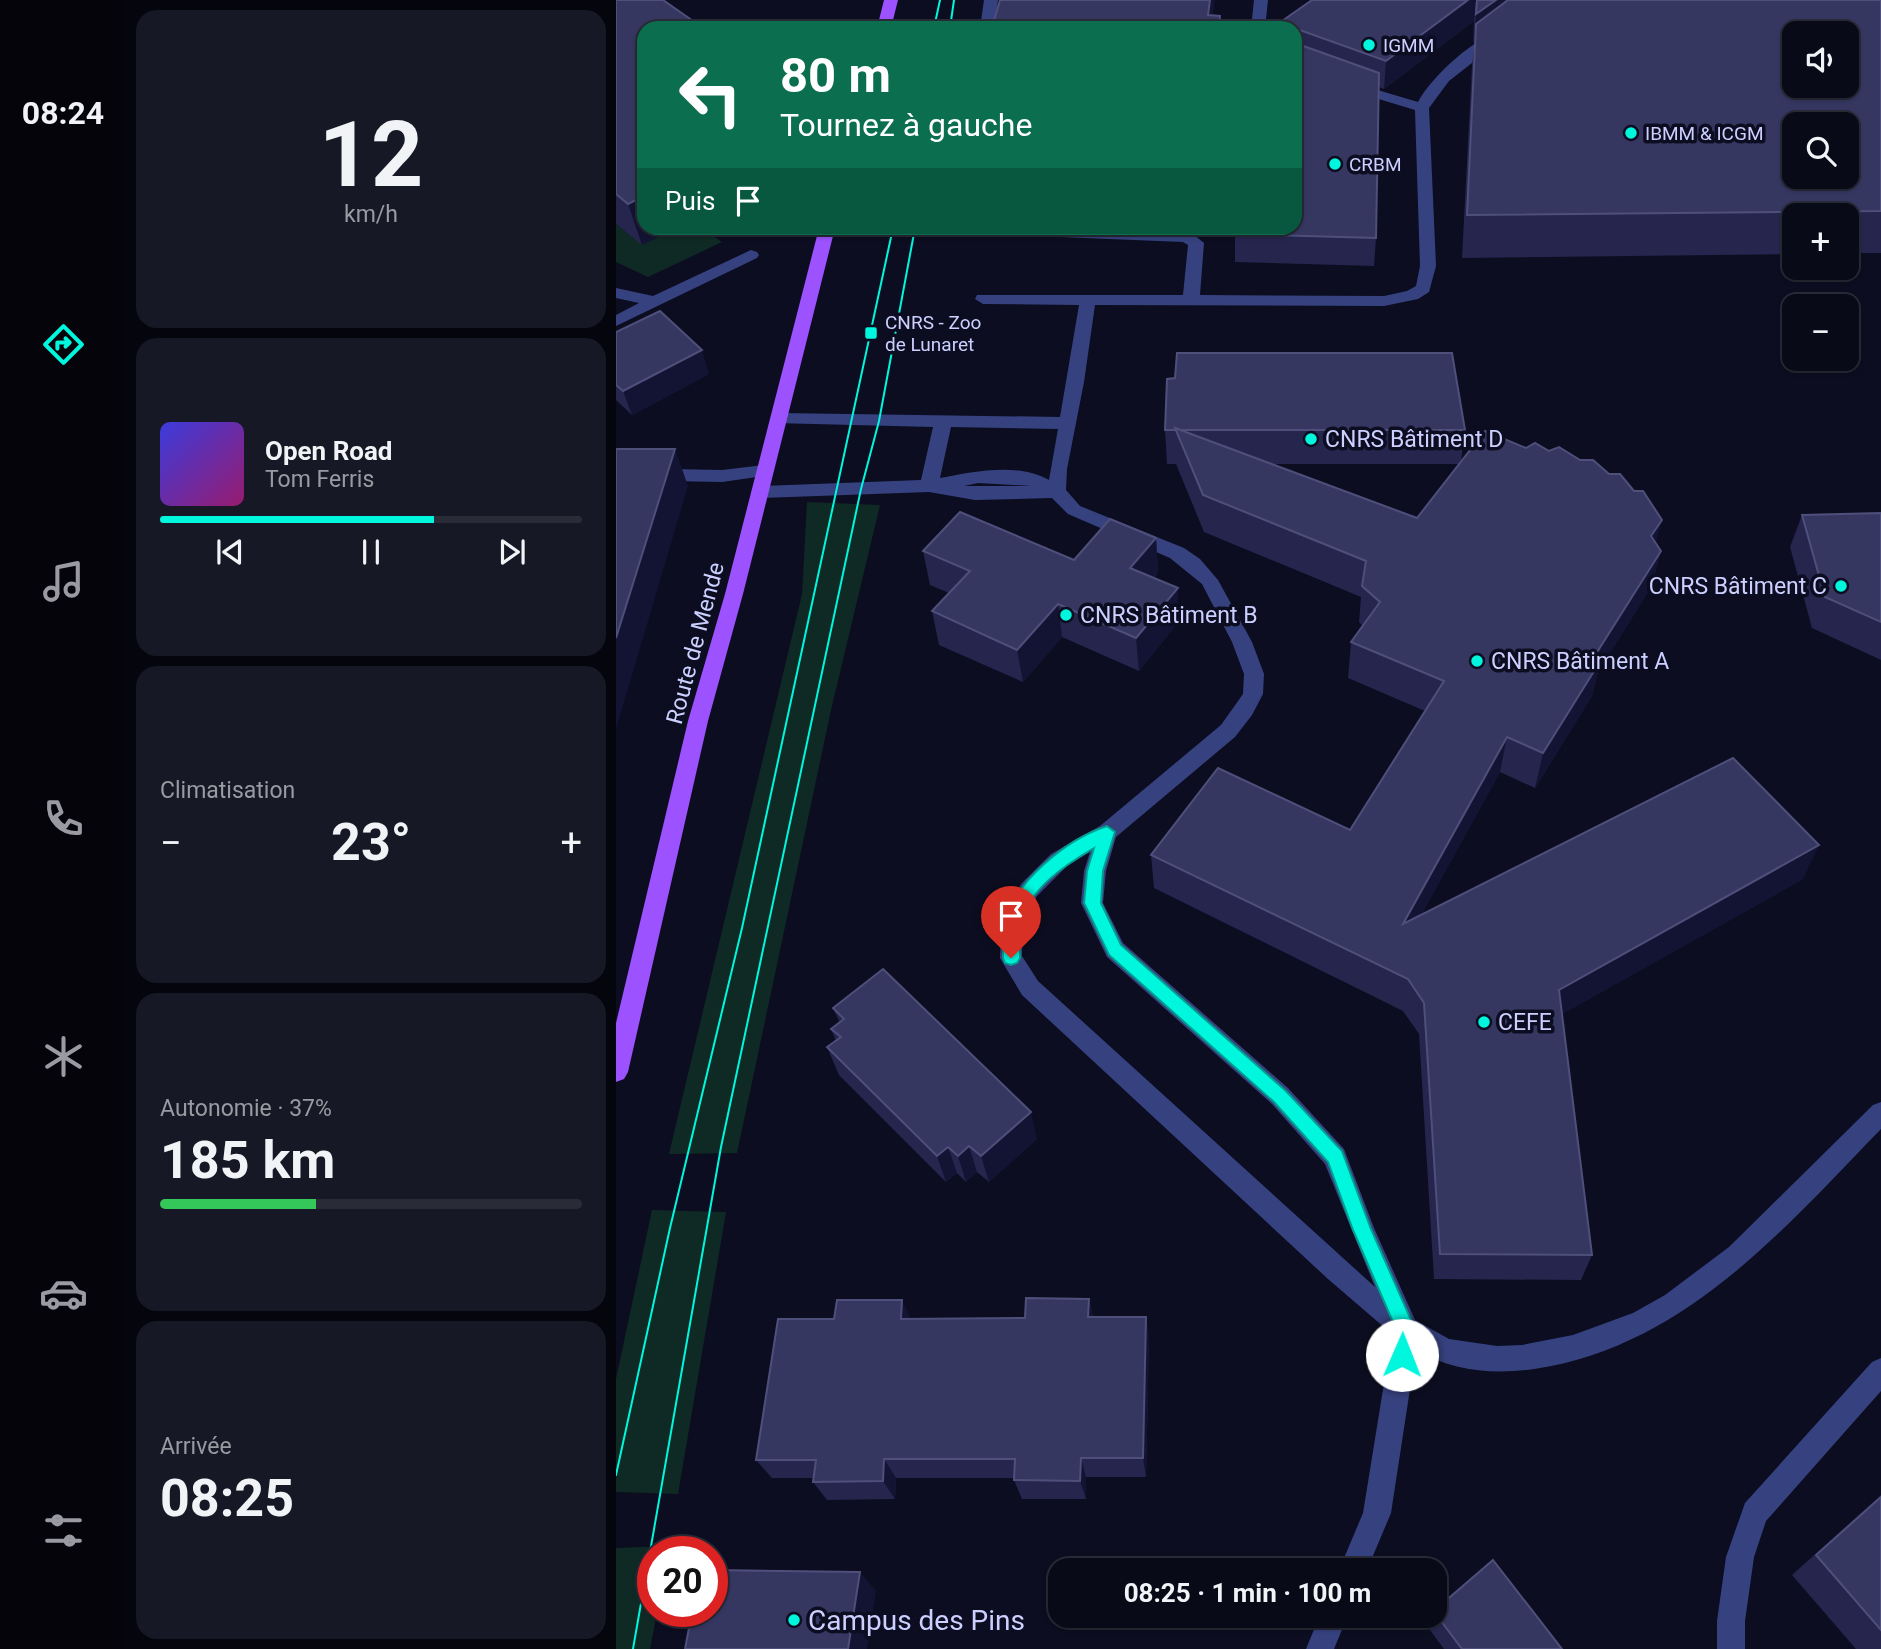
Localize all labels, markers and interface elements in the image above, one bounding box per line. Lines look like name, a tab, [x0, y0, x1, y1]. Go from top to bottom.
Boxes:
map controls	[1782, 21, 1859, 371]
button: sound	[1782, 21, 1859, 98]
place label: IGMM	[1383, 34, 1434, 57]
marker: IGMM	[1361, 37, 1377, 53]
text: 80 m	[780, 47, 891, 104]
icon: left	[665, 49, 756, 140]
text: 08:24	[22, 94, 104, 132]
text: 12	[319, 102, 423, 208]
text: Tournez à gauche	[780, 106, 1032, 144]
button: search	[1782, 112, 1859, 189]
place label: IBMM & ICGM	[1645, 122, 1764, 145]
marker: IBMM & ICGM	[1623, 125, 1639, 141]
place label: CRBM	[1349, 153, 1402, 176]
marker: CRBM	[1327, 156, 1343, 172]
icon: arrive	[729, 182, 767, 220]
text: Puis	[665, 186, 715, 216]
text: km/h	[344, 201, 398, 228]
button: +	[1782, 203, 1859, 280]
button: −	[1782, 294, 1859, 371]
place label: CNRS - Zoo de Lunaret	[885, 311, 981, 356]
icon: directions	[39, 320, 88, 369]
marker: CNRS - Zoo de Lunaret	[863, 325, 879, 341]
place label: CNRS Bâtiment D	[1325, 426, 1503, 453]
marker: CNRS Bâtiment D	[1303, 431, 1319, 447]
text: Open Road	[265, 436, 393, 466]
text: Tom Ferris	[265, 466, 374, 493]
icon: previous	[211, 533, 249, 571]
icon: pause	[352, 533, 390, 571]
icon: next	[493, 533, 531, 571]
icon: music	[39, 557, 88, 606]
street label: Route de Mende	[661, 559, 730, 727]
place label: CNRS Bâtiment C	[1649, 573, 1827, 600]
marker: CNRS Bâtiment C	[1833, 578, 1849, 594]
place label: CNRS Bâtiment B	[1080, 602, 1258, 629]
marker: CNRS Bâtiment B	[1058, 607, 1074, 623]
place label: CNRS Bâtiment A	[1491, 648, 1669, 675]
marker: CNRS Bâtiment A	[1469, 653, 1485, 669]
text: Climatisation	[160, 777, 295, 804]
icon: phone	[39, 794, 88, 843]
text: 23°	[331, 812, 411, 873]
text: −	[160, 821, 182, 865]
text: +	[560, 821, 582, 865]
pin	[981, 886, 1041, 958]
icon: arrive	[992, 897, 1030, 935]
place label: CEFE	[1498, 1009, 1552, 1036]
marker: CEFE	[1476, 1014, 1492, 1030]
icon: climate	[39, 1032, 88, 1081]
text: Autonomie · 37%	[160, 1095, 332, 1122]
text: 185 km	[160, 1130, 335, 1191]
icon: car	[39, 1269, 88, 1318]
position arrow	[1365, 1318, 1439, 1392]
text: Arrivée	[160, 1433, 232, 1460]
text: 08:25	[160, 1468, 294, 1529]
icon: filters	[39, 1506, 88, 1555]
speed limit sign: 20	[637, 1536, 728, 1627]
text: 08:25 · 1 min · 100 m	[1124, 1578, 1371, 1608]
place label: Campus des Pins	[808, 1604, 1025, 1637]
marker: Campus des Pins	[786, 1612, 802, 1628]

